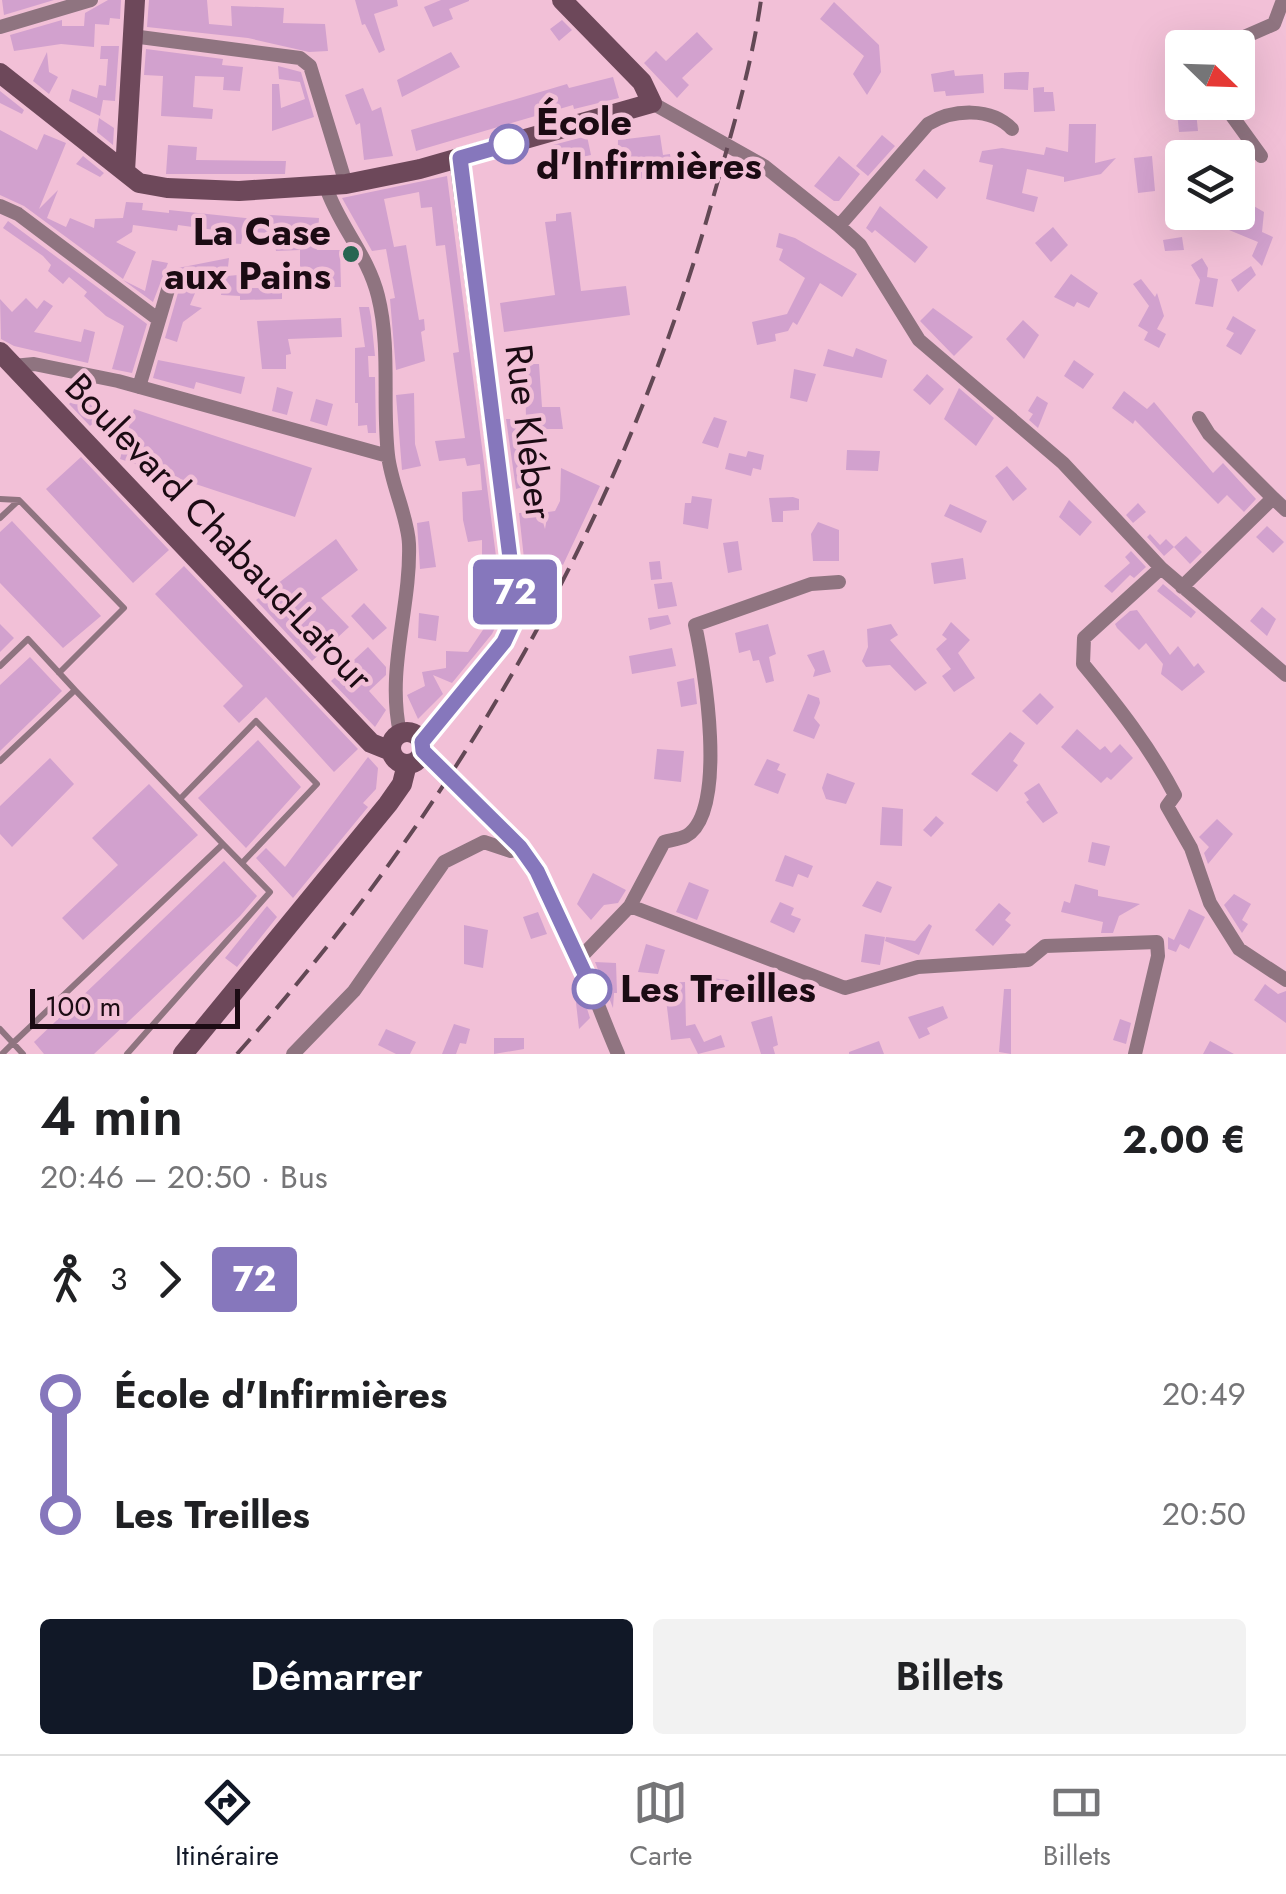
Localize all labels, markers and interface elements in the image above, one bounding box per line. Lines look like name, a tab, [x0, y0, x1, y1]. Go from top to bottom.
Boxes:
north arrow	[1165, 30, 1255, 120]
map controls	[1165, 30, 1255, 230]
place label: École d'Infirmières	[536, 94, 762, 193]
marker: École d'Infirmières	[490, 125, 528, 163]
button: layers	[1165, 140, 1255, 230]
place label: La Case aux Pains	[164, 204, 331, 303]
marker: La Case aux Pains	[340, 243, 362, 265]
street label: Rue Kléber	[491, 341, 568, 523]
street label: Boulevard Chabaud-Latour	[53, 360, 386, 703]
line badge: 72	[470, 560, 560, 624]
text: 72	[493, 567, 537, 617]
place label: Les Treilles	[620, 961, 816, 1016]
marker: Les Treilles	[573, 970, 611, 1008]
scale bar	[30, 984, 240, 1028]
text: 100 m	[45, 986, 121, 1027]
text: 4 min	[40, 1076, 183, 1156]
text: 2.00 €	[1122, 1112, 1246, 1167]
text: 20:46 – 20:50 · Bus	[40, 1154, 328, 1200]
icon: walk	[40, 1252, 95, 1307]
icon: forward	[142, 1252, 197, 1307]
text: 72	[232, 1254, 277, 1304]
text: 3	[110, 1256, 127, 1302]
text: École d'Infirmières	[114, 1367, 447, 1422]
text: 20:49	[1162, 1371, 1246, 1417]
text: Les Treilles	[114, 1487, 310, 1542]
text: 20:50	[1162, 1491, 1246, 1537]
button: Démarrer	[40, 1619, 633, 1734]
button: Billets	[653, 1619, 1246, 1734]
tab: Itinéraire	[175, 1775, 279, 1876]
tab: Carte	[629, 1775, 693, 1876]
tab: Billets	[1043, 1775, 1111, 1876]

